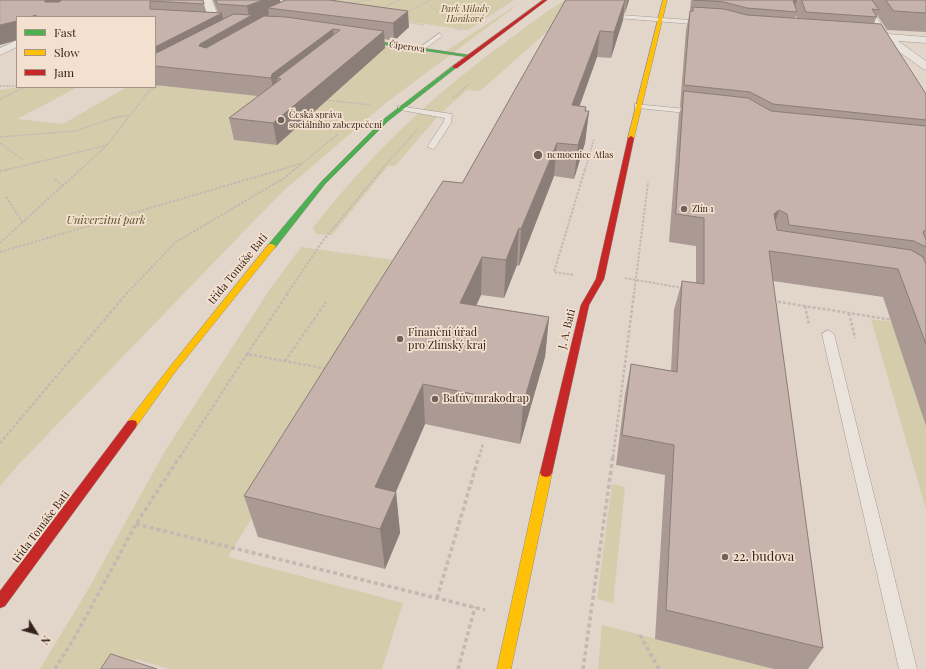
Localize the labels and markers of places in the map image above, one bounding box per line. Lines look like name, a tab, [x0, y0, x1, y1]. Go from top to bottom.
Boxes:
place label: Česká správa sociálního zabezpečení	[289, 110, 382, 131]
marker: Česká správa sociálního zabezpečení	[276, 115, 286, 125]
marker: nemocnice Atlas	[532, 149, 544, 161]
place label: nemocnice Atlas	[547, 150, 613, 160]
marker: Zlín 1	[679, 204, 689, 214]
place label: Zlín 1	[692, 204, 714, 214]
place label: Finanční úřad pro Zlínský kraj	[408, 326, 486, 352]
marker: Finanční úřad pro Zlínský kraj	[395, 334, 405, 344]
place label: Baťův mrakodrap	[443, 392, 529, 406]
marker: Baťův mrakodrap	[430, 394, 440, 404]
place label: 22. budova	[733, 549, 794, 565]
marker: 22. budova	[720, 552, 730, 562]

